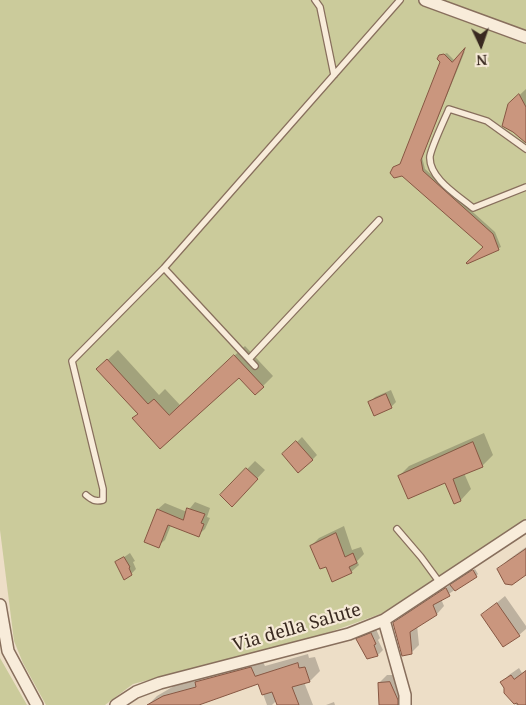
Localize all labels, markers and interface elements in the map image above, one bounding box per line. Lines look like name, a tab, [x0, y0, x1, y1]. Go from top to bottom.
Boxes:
north arrow	[456, 20, 506, 70]
text: N	[476, 51, 488, 70]
street label: Via della Salute	[230, 599, 364, 657]

